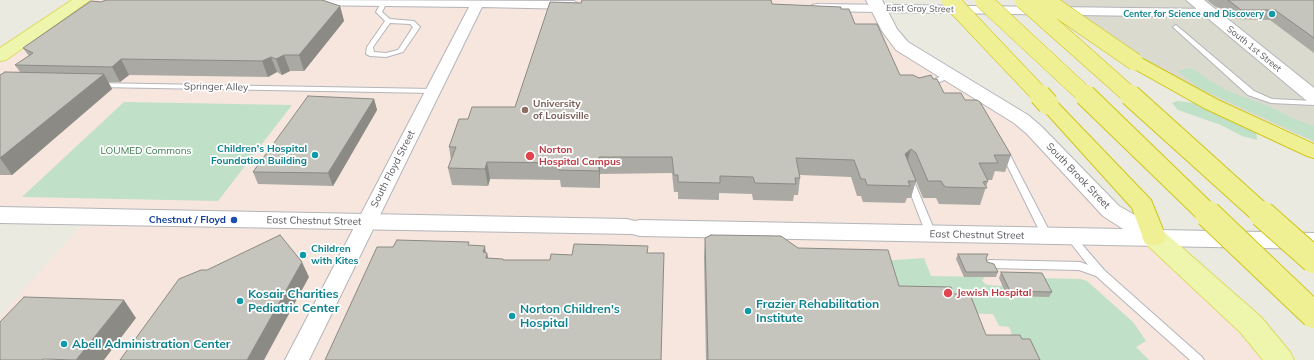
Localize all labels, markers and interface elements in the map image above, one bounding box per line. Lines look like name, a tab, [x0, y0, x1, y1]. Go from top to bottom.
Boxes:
street label: East Gray Street	[886, 3, 954, 15]
place label: Center for Science and Discovery	[1123, 9, 1264, 19]
marker: Center for Science and Discovery	[1267, 9, 1277, 19]
street label: South 1st Street	[1225, 24, 1283, 74]
street label: Springer Alley	[184, 80, 248, 94]
place label: University of Louisville	[533, 98, 589, 122]
marker: University of Louisville	[520, 105, 530, 115]
street label: South Floyd Street	[368, 128, 418, 210]
street label: South Brook Street	[1044, 141, 1112, 211]
place label: Children's Hospital Foundation Building	[211, 143, 307, 166]
place label: Norton Hospital Campus	[539, 144, 621, 168]
park label: LOUMED Commons	[101, 145, 191, 157]
marker: Children's Hospital Foundation Building	[310, 150, 320, 160]
marker: Norton Hospital Campus	[524, 150, 536, 162]
place label: Chestnut / Floyd	[149, 214, 226, 226]
street label: East Chestnut Street	[267, 214, 361, 228]
marker: Chestnut / Floyd	[229, 215, 239, 225]
street label: East Chestnut Street	[930, 228, 1024, 242]
place label: Children with Kites	[311, 243, 358, 266]
marker: Children with Kites	[298, 250, 308, 260]
place label: Kosair Charities Pediatric Center	[248, 287, 339, 315]
marker: Jewish Hospital	[942, 287, 954, 299]
place label: Jewish Hospital	[957, 287, 1031, 299]
marker: Kosair Charities Pediatric Center	[235, 296, 245, 306]
place label: Frazier Rehabilitation Institute	[756, 297, 879, 325]
place label: Norton Children's Hospital	[520, 302, 620, 330]
marker: Frazier Rehabilitation Institute	[743, 306, 753, 316]
marker: Norton Children's Hospital	[507, 311, 517, 321]
place label: Abell Administration Center	[72, 337, 231, 351]
marker: Abell Administration Center	[59, 339, 69, 349]

